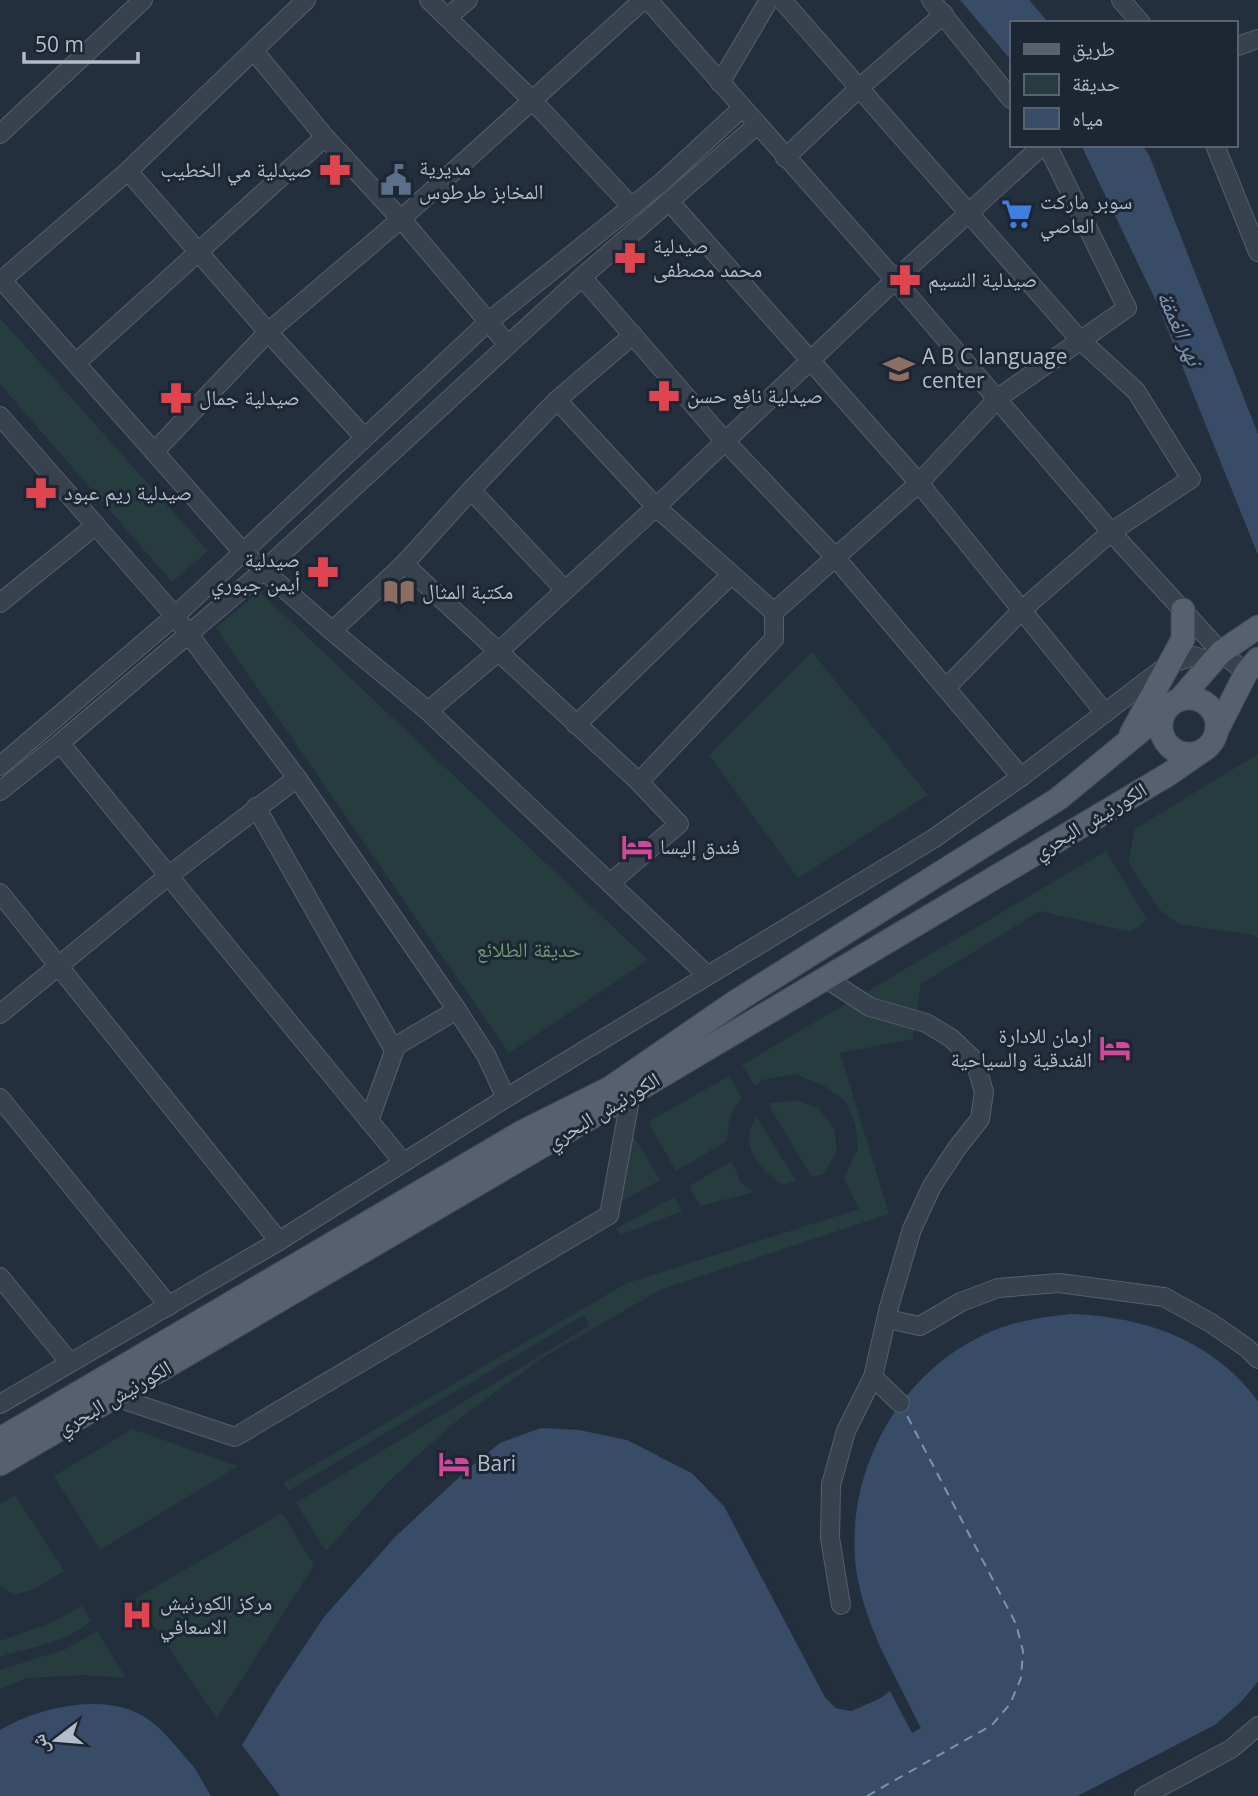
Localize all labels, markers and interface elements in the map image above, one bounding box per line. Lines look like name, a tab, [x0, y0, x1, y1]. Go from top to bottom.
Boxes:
scale bar	[24, 21, 138, 65]
legend	[1010, 21, 1237, 147]
text: 50 m	[35, 30, 84, 58]
text: طريق	[1072, 34, 1115, 62]
text: حديقة	[1072, 69, 1120, 97]
text: مياه	[1072, 104, 1103, 132]
pharmacy icon: صيدلية مي الخطيب	[318, 153, 352, 187]
place label: مديرية المخابز طرطوس	[419, 153, 543, 205]
place label: صيدلية مي الخطيب	[160, 155, 312, 186]
public building icon: مديرية المخابز طرطوس	[379, 163, 413, 197]
place label: سوبر ماركت العاصي	[1040, 187, 1132, 242]
supermarket icon: سوبر ماركت العاصي	[1000, 197, 1034, 231]
place label: صيدلية محمد مصطفى	[653, 231, 762, 283]
pharmacy icon: صيدلية محمد مصطفى	[613, 241, 647, 275]
pharmacy icon: صيدلية النسيم	[888, 263, 922, 297]
place label: صيدلية النسيم	[928, 265, 1037, 294]
water label: نهر الغمقة	[1150, 285, 1213, 373]
place label: A B C language center	[922, 342, 1067, 394]
school or university icon: A B C language center	[882, 352, 916, 386]
pharmacy icon: صيدلية نافع حسن	[647, 379, 681, 413]
pharmacy icon: صيدلية جمال	[159, 381, 193, 415]
place label: صيدلية نافع حسن	[687, 381, 823, 409]
place label: صيدلية جمال	[199, 383, 300, 411]
pharmacy icon: صيدلية ريم عبود	[24, 476, 58, 510]
place label: صيدلية ريم عبود	[64, 478, 192, 507]
place label: صيدلية أيمن جبوري	[211, 545, 300, 600]
pharmacy icon: صيدلية أيمن جبوري	[306, 555, 340, 589]
library icon: مكتبة المثال	[382, 575, 416, 609]
place label: مكتبة المثال	[422, 577, 513, 605]
street label: الكورنيش البحري	[1027, 775, 1153, 868]
hotel icon: فندق إليسا	[620, 830, 654, 864]
place label: فندق إليسا	[660, 832, 740, 861]
park label: حديقة الطلائع	[477, 935, 581, 963]
place label: ارمان للادارة الفندقية والسياحية	[951, 1021, 1092, 1073]
hotel icon: ارمان للادارة الفندقية والسياحية	[1098, 1031, 1132, 1065]
street label: الكورنيش البحري	[540, 1065, 666, 1158]
street label: الكورنيش البحري	[51, 1353, 178, 1444]
hotel icon: Bari	[437, 1447, 471, 1481]
place label: Bari	[477, 1449, 516, 1477]
place label: مركز الكورنيش الاسعافي	[160, 1588, 272, 1643]
hospital icon: مركز الكورنيش الاسعافي	[120, 1598, 154, 1632]
north arrow	[21, 1705, 91, 1775]
text: ش	[24, 1731, 55, 1758]

